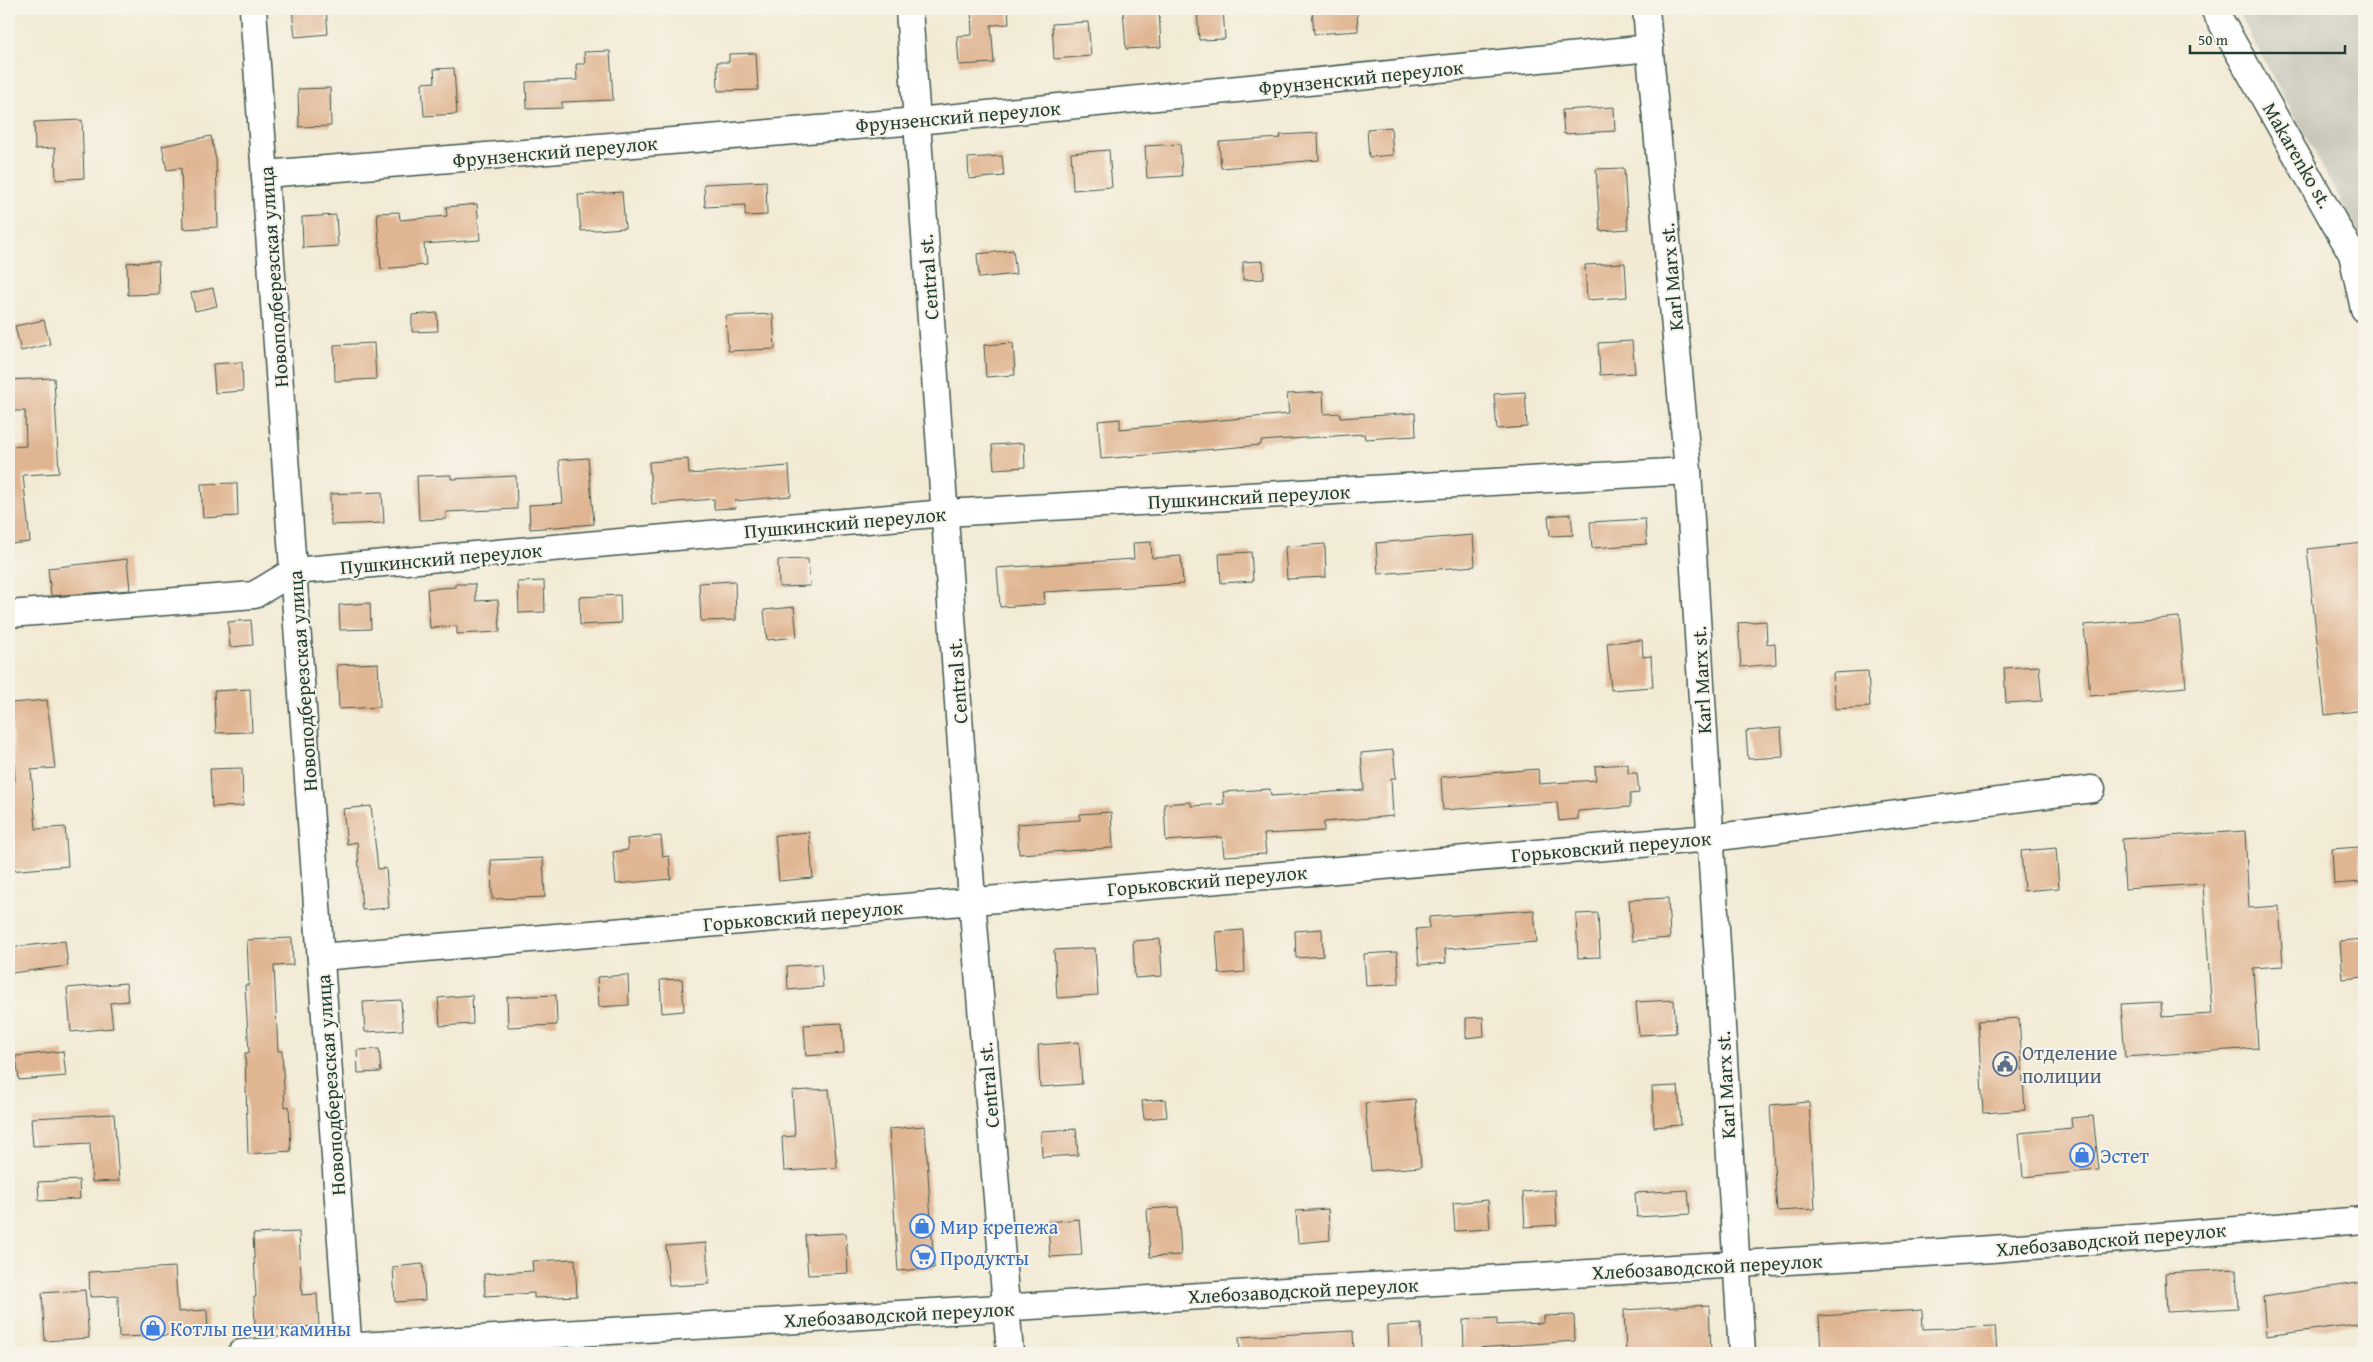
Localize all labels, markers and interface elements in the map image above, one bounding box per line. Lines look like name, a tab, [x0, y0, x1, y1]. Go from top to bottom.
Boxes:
scale bar	[2190, 22, 2346, 54]
text: 50 m	[2198, 29, 2229, 50]
street label: Фрунзенский переулок	[1257, 52, 1465, 102]
street label: Фрунзенский переулок	[854, 93, 1062, 139]
street label: Makarenko st.	[2256, 97, 2340, 213]
street label: Фрунзенский переулок	[451, 128, 659, 174]
street label: Новоподберезская улица	[251, 165, 295, 389]
street label: Karl Marx st.	[1652, 222, 1690, 332]
street label: Central st.	[911, 233, 945, 321]
street label: Пушкинский переулок	[1147, 476, 1351, 516]
street label: Пушкинский переулок	[743, 499, 948, 545]
street label: Пушкинский переулок	[339, 535, 544, 581]
street label: Новоподберезская улица	[280, 569, 324, 793]
street label: Karl Marx st.	[1684, 625, 1718, 735]
street label: Central st.	[940, 637, 974, 725]
street label: Горьковский переулок	[1510, 823, 1713, 869]
street label: Горьковский переулок	[1106, 857, 1309, 903]
street label: Горьковский переулок	[702, 892, 905, 938]
street label: Новоподберезская улица	[308, 973, 352, 1197]
street label: Karl Marx st.	[1708, 1030, 1742, 1140]
place label: Отделение полиции	[2022, 1038, 2117, 1090]
street label: Central st.	[970, 1041, 1006, 1129]
public building icon: Отделение полиции	[1992, 1051, 2018, 1077]
place label: Эстет	[2100, 1141, 2149, 1170]
shop icon: Эстет	[2069, 1142, 2095, 1168]
place label: Мир крепежа	[940, 1212, 1059, 1241]
shop icon: Мир крепежа	[909, 1213, 935, 1239]
street label: Хлебозаводской переулок	[1995, 1214, 2228, 1264]
place label: Продукты	[940, 1243, 1029, 1272]
supermarket icon: Продукты	[910, 1244, 936, 1270]
street label: Хлебозаводской переулок	[1591, 1245, 1824, 1287]
street label: Хлебозаводской переулок	[1187, 1269, 1420, 1311]
street label: Хлебозаводской переулок	[783, 1293, 1016, 1335]
place label: Котлы печи камины	[170, 1314, 351, 1343]
shop icon: Котлы печи камины	[140, 1315, 166, 1341]

